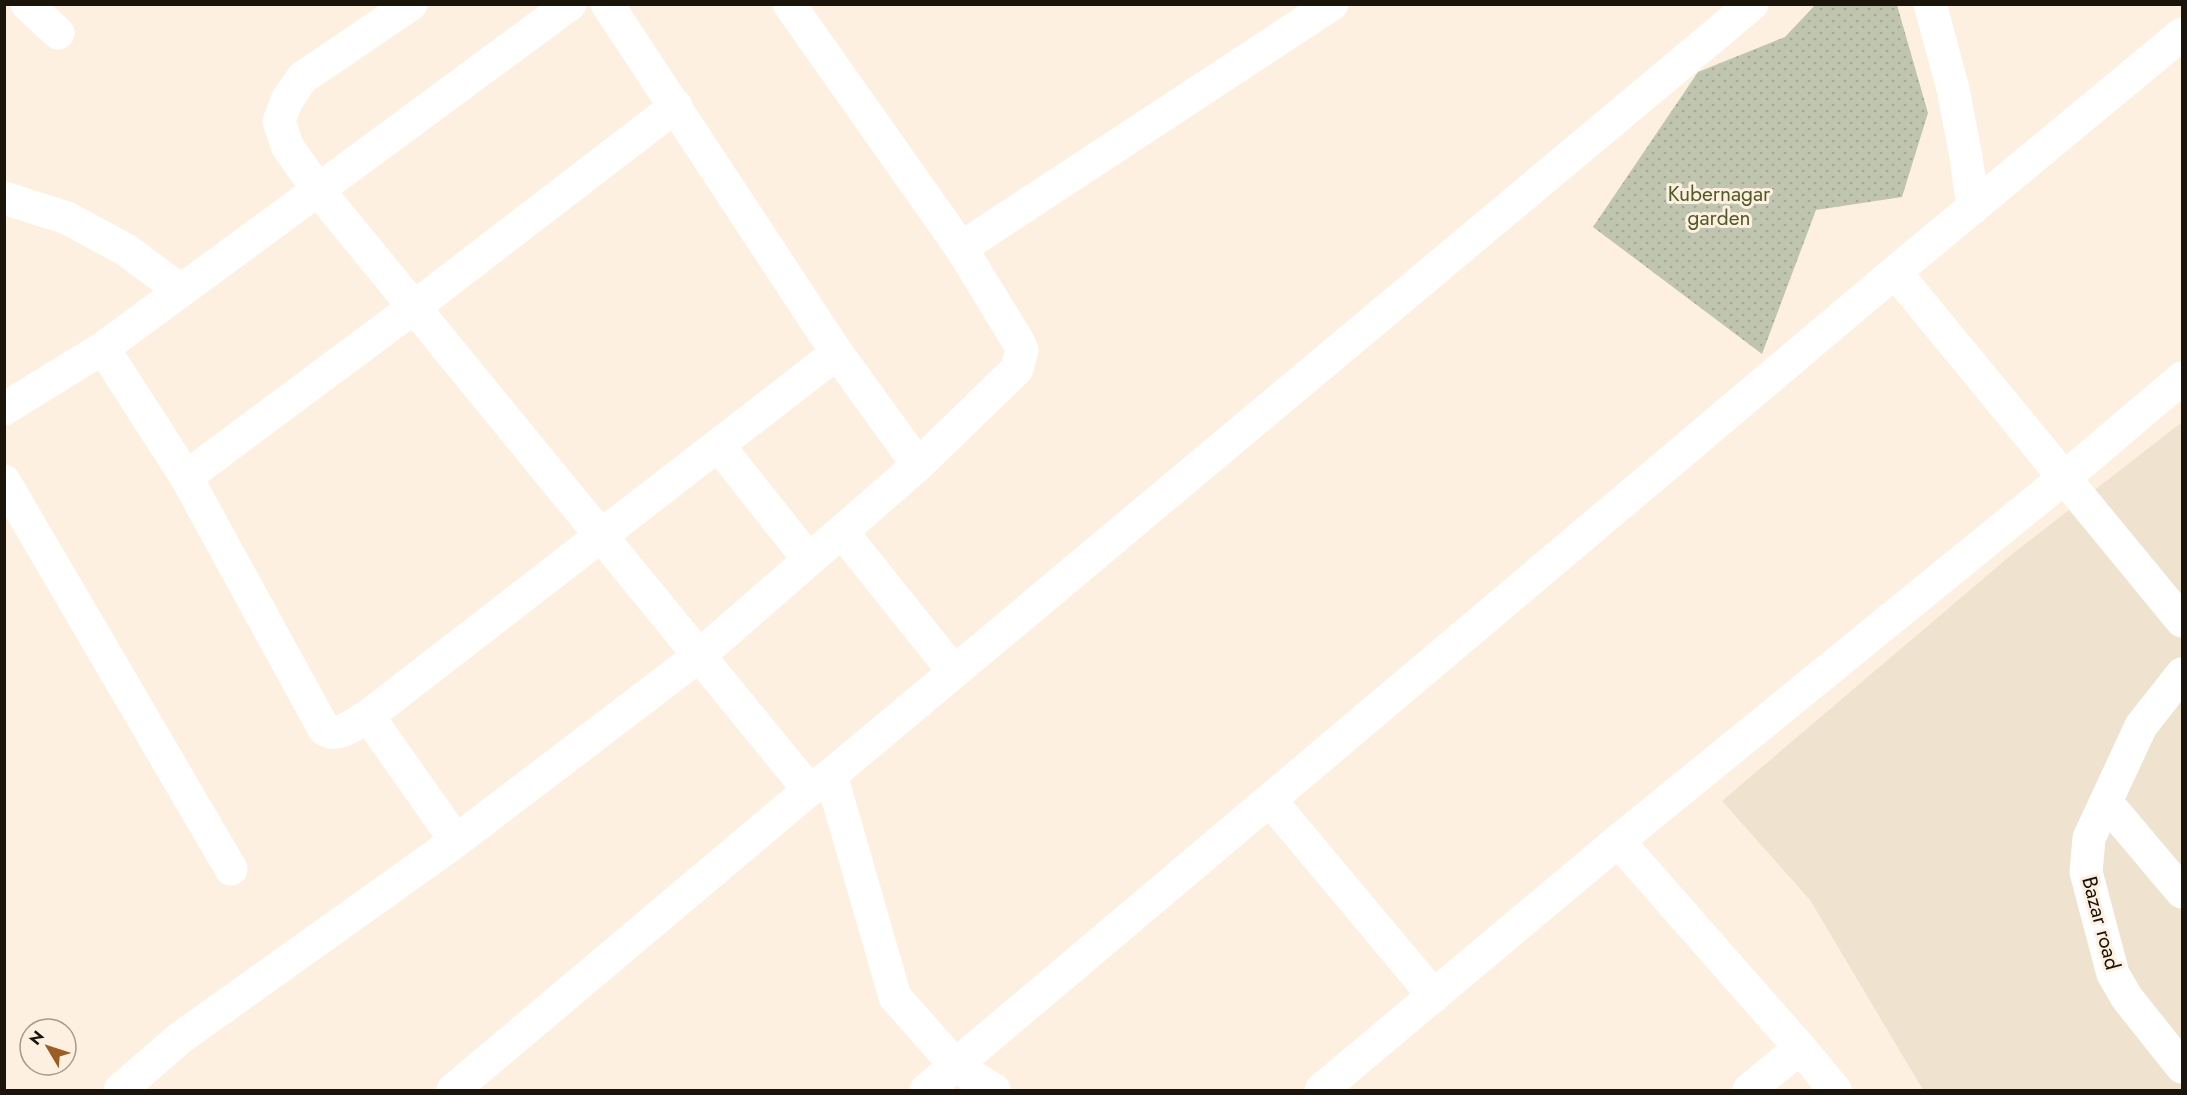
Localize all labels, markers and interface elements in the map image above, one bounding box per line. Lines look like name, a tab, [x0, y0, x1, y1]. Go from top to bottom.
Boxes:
park label: Kubernagar garden	[1668, 179, 1771, 233]
street label: Bazar road	[2074, 873, 2128, 973]
north arrow	[18, 1017, 78, 1077]
text: N	[24, 1026, 50, 1050]

